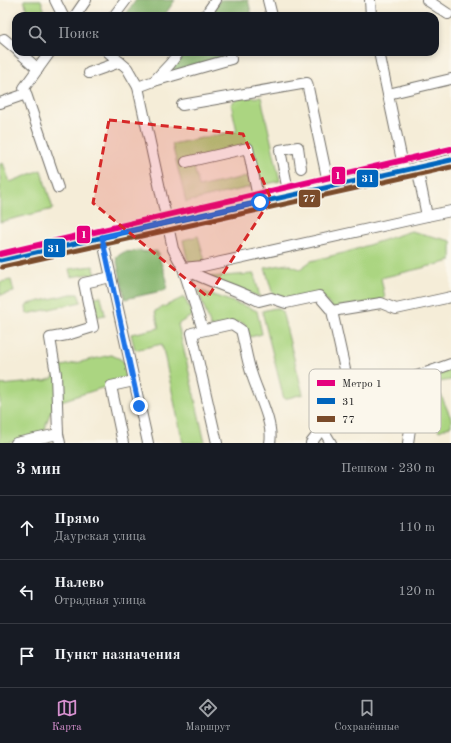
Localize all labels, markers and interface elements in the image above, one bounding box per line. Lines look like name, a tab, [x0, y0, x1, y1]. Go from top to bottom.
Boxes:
search box	[12, 12, 439, 56]
icon: search	[26, 23, 48, 45]
text: Поиск	[58, 27, 99, 42]
line badge: 1	[331, 166, 346, 185]
line badge: 31	[356, 169, 379, 188]
text: 1	[335, 171, 341, 182]
text: 31	[362, 174, 374, 185]
line badge: 77	[298, 189, 321, 208]
route start	[251, 193, 269, 211]
text: 77	[303, 194, 315, 205]
line badge: 1	[76, 225, 91, 244]
text: 1	[81, 230, 87, 241]
line badge: 31	[43, 238, 66, 258]
text: 31	[48, 244, 60, 255]
legend	[309, 369, 441, 433]
text: Метро 1	[342, 379, 382, 390]
route end	[130, 397, 148, 415]
text: 31	[342, 397, 355, 408]
text: 77	[342, 415, 355, 426]
text: 3 мин	[16, 461, 61, 478]
text: Пешком · 230 m	[341, 462, 435, 475]
text: Прямо	[54, 512, 100, 527]
icon: ahead	[16, 517, 38, 539]
text: 110 m	[398, 521, 435, 534]
text: Даурская улица	[54, 530, 146, 543]
text: Налево	[54, 576, 104, 591]
icon: left	[16, 581, 38, 603]
text: 120 m	[398, 585, 435, 598]
text: Отрадная улица	[54, 594, 146, 607]
icon: arrive	[16, 645, 38, 667]
text: Пункт назначения	[54, 648, 181, 663]
tab: Карта	[52, 697, 82, 735]
tab: Маршрут	[185, 697, 231, 735]
tab: Сохранённые	[334, 697, 399, 735]

